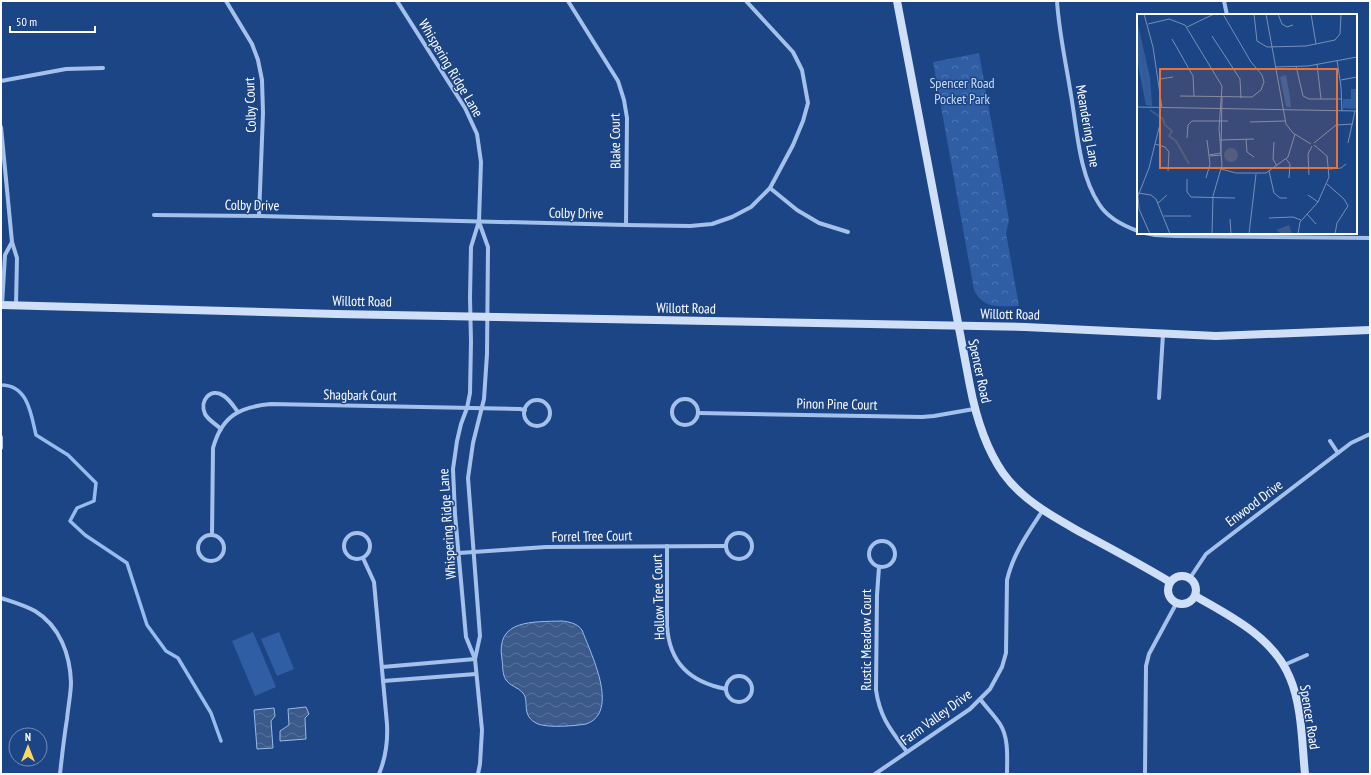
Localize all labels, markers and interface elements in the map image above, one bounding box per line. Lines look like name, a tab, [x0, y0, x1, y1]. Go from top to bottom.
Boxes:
scale bar	[10, 8, 95, 34]
text: 50 m	[16, 14, 37, 29]
inset map	[1137, 14, 1357, 234]
street label: Whispering Ridge Lane	[415, 16, 487, 120]
park label: Spencer Road Pocket Park	[929, 74, 995, 108]
street label: Colby Court	[240, 77, 260, 133]
street label: Meandering Lane	[1072, 83, 1104, 169]
street label: Blake Court	[606, 113, 624, 169]
street label: Colby Drive	[225, 196, 280, 214]
street label: Colby Drive	[549, 204, 604, 222]
street label: Willott Road	[332, 291, 392, 311]
street label: Willott Road	[656, 298, 716, 318]
street label: Willott Road	[980, 304, 1040, 324]
street label: Spencer Road	[964, 337, 996, 405]
street label: Shagbark Court	[323, 385, 397, 405]
street label: Pinon Pine Court	[796, 394, 878, 414]
street label: Whispering Ridge Lane	[434, 468, 460, 580]
street label: Enwood Drive	[1222, 476, 1286, 530]
street label: Forrel Tree Court	[552, 526, 633, 546]
street label: Hollow Tree Court	[647, 554, 668, 640]
street label: Rustic Meadow Court	[857, 589, 875, 691]
street label: Spencer Road	[1296, 683, 1324, 751]
street label: Farm Valley Drive	[897, 685, 975, 749]
north arrow	[8, 727, 48, 767]
text: N	[25, 730, 31, 744]

